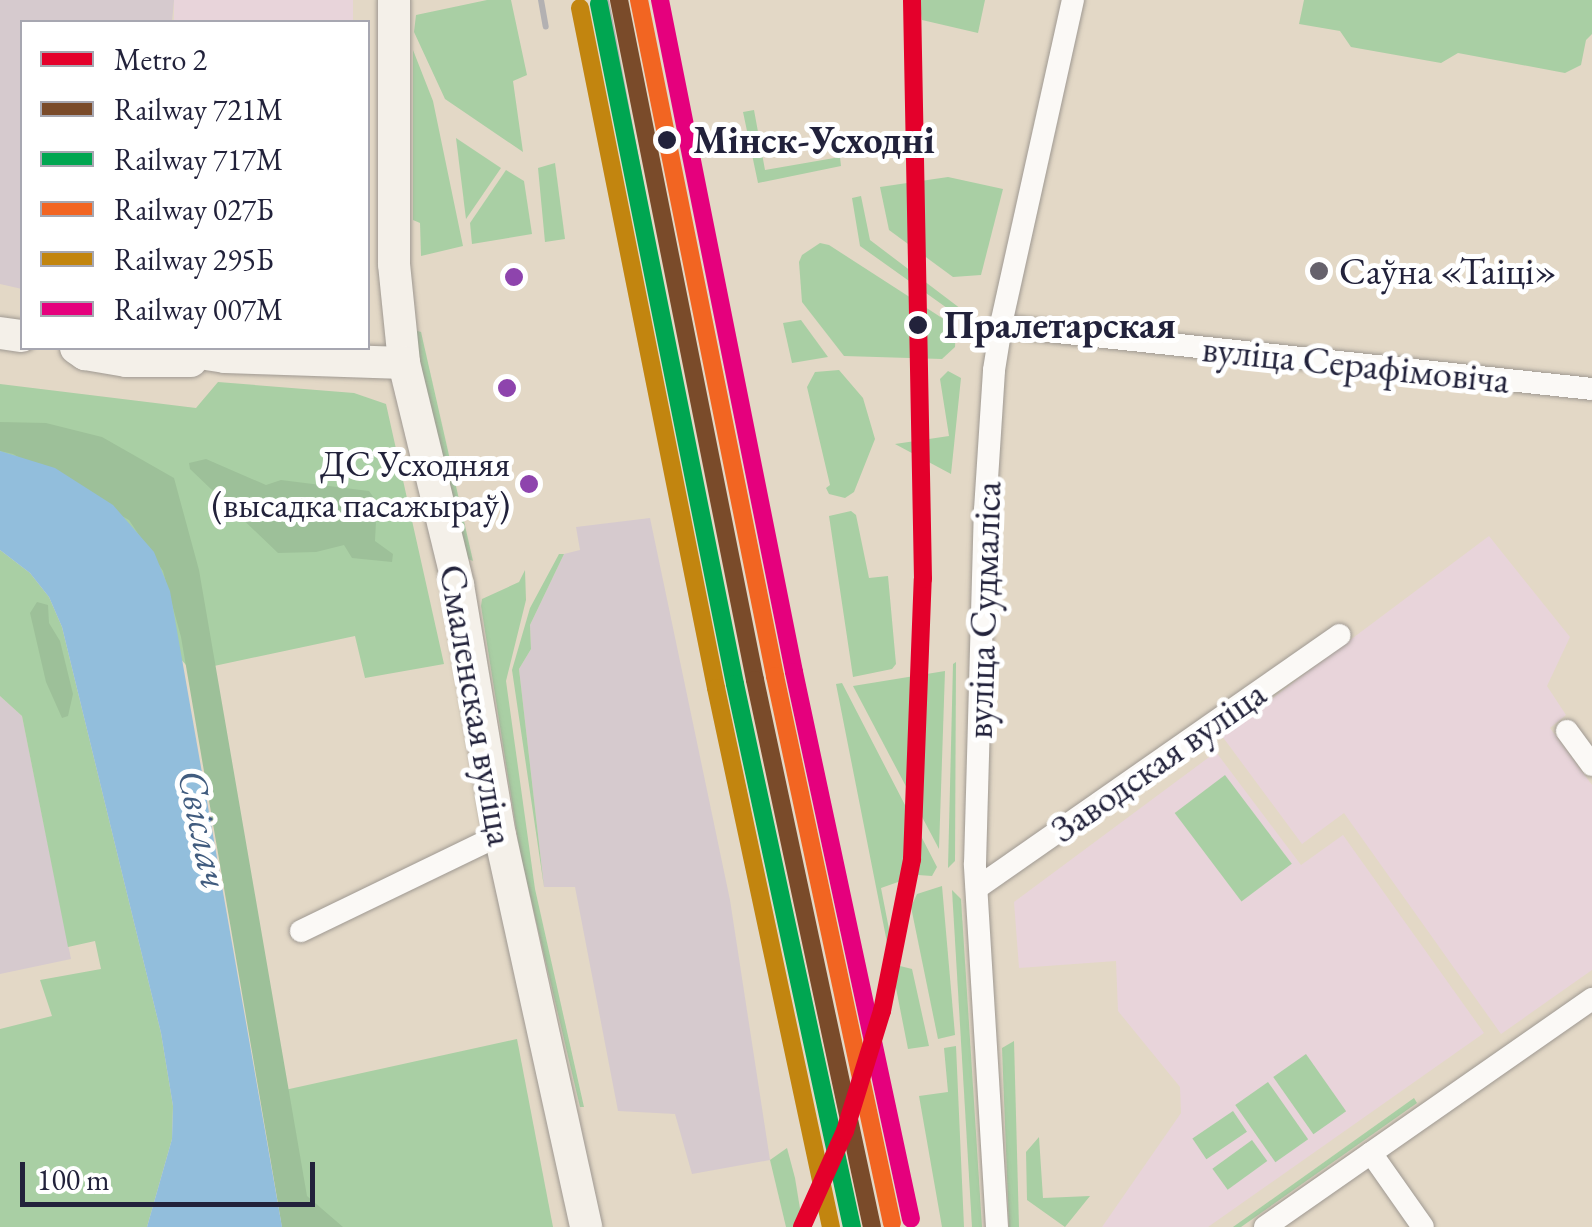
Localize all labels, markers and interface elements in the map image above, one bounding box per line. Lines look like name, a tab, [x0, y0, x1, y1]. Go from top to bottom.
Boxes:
legend	[20, 20, 370, 350]
text: Metro 2	[114, 40, 207, 79]
text: Railway 721М	[114, 90, 283, 129]
place label: Мінск-Усходні	[693, 117, 935, 163]
marker: Мінск-Усходні	[650, 123, 684, 157]
text: Railway 717М	[114, 140, 283, 179]
text: Railway 027Б	[114, 190, 274, 229]
text: Railway 295Б	[114, 240, 274, 279]
place label: Саўна «Таіці»	[1339, 248, 1557, 294]
marker: Саўна «Таіці»	[1308, 260, 1330, 282]
unlabelled marker	[504, 267, 524, 287]
text: Railway 007М	[114, 290, 283, 329]
place label: Пралетарская	[944, 302, 1176, 348]
marker: Пралетарская	[901, 308, 935, 342]
street label: вуліца Серафімовіча	[1200, 325, 1512, 403]
unlabelled marker	[497, 378, 517, 398]
place label: ДС Усходняя (высадка пасажыраў)	[212, 441, 510, 526]
marker: ДС Усходняя (высадка пасажыраў)	[519, 474, 539, 494]
street label: вуліца Судмаліса	[956, 480, 1010, 740]
street label: Смаленская вуліца	[430, 561, 524, 849]
street label: Заводская вуліца	[1042, 670, 1274, 852]
water label: Свіслач	[168, 765, 240, 893]
scale bar	[25, 1142, 320, 1204]
text: 100 m	[37, 1160, 110, 1199]

